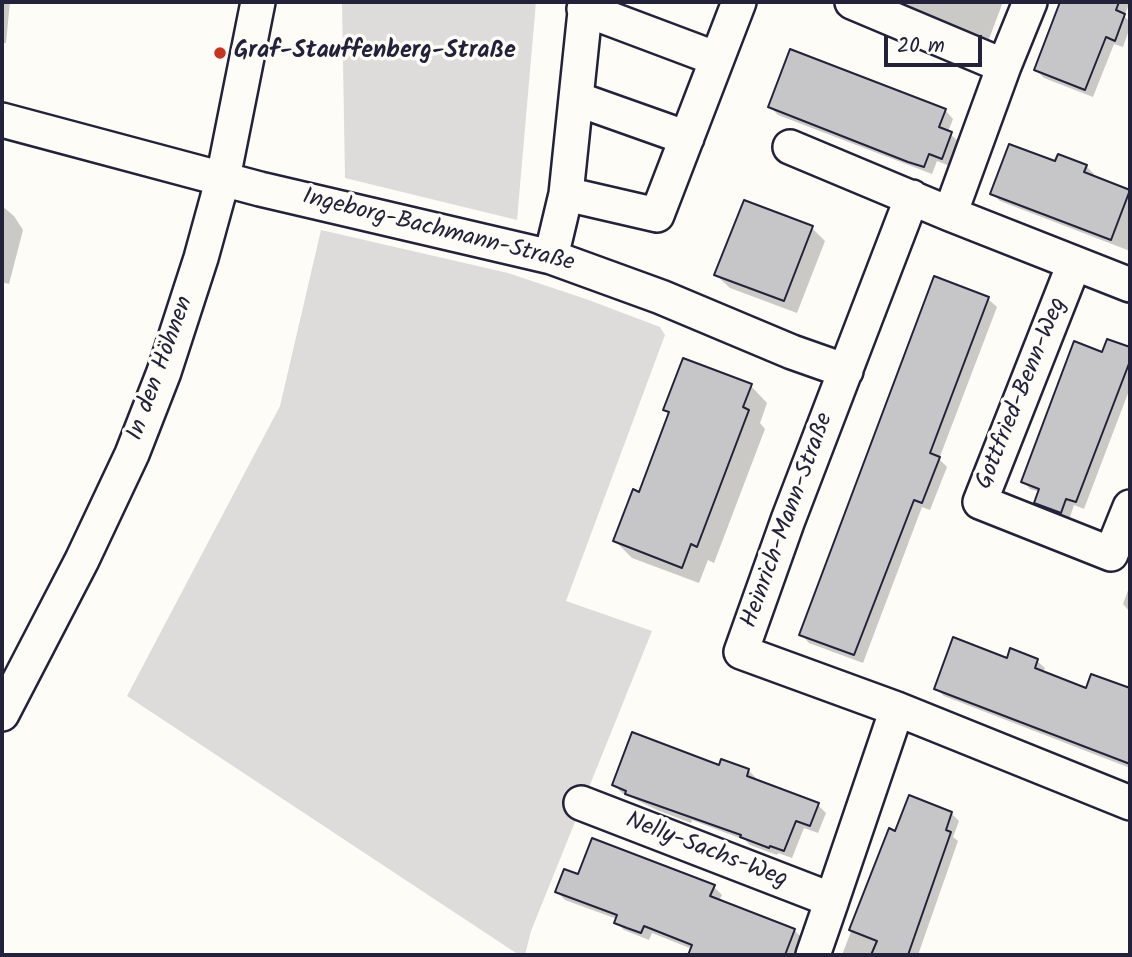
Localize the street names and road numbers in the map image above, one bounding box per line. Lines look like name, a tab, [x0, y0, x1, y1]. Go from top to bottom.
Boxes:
street label: Ingeborg-Bachmann-Straße	[299, 184, 577, 280]
street label: In den Höhnen	[123, 293, 201, 445]
street label: Gottfried-Benn-Weg	[971, 294, 1075, 494]
street label: Heinrich-Mann-Straße	[737, 410, 841, 632]
street label: Nelly-Sachs-Weg	[621, 808, 791, 896]

